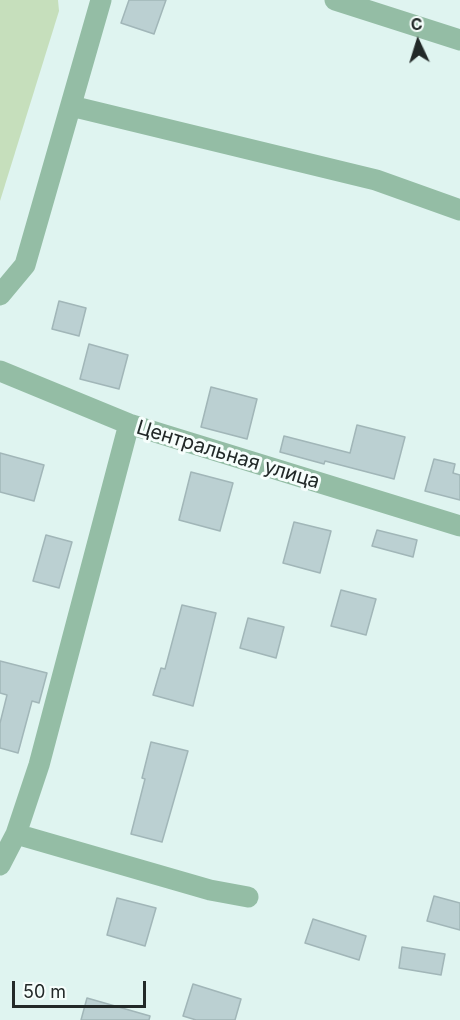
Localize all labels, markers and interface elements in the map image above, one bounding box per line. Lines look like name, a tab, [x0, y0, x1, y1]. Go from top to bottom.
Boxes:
north arrow	[388, 12, 448, 72]
text: С	[410, 14, 423, 34]
street label: Центральная улица	[133, 416, 323, 494]
scale bar	[15, 969, 148, 1007]
text: 50 m	[23, 981, 66, 1002]

